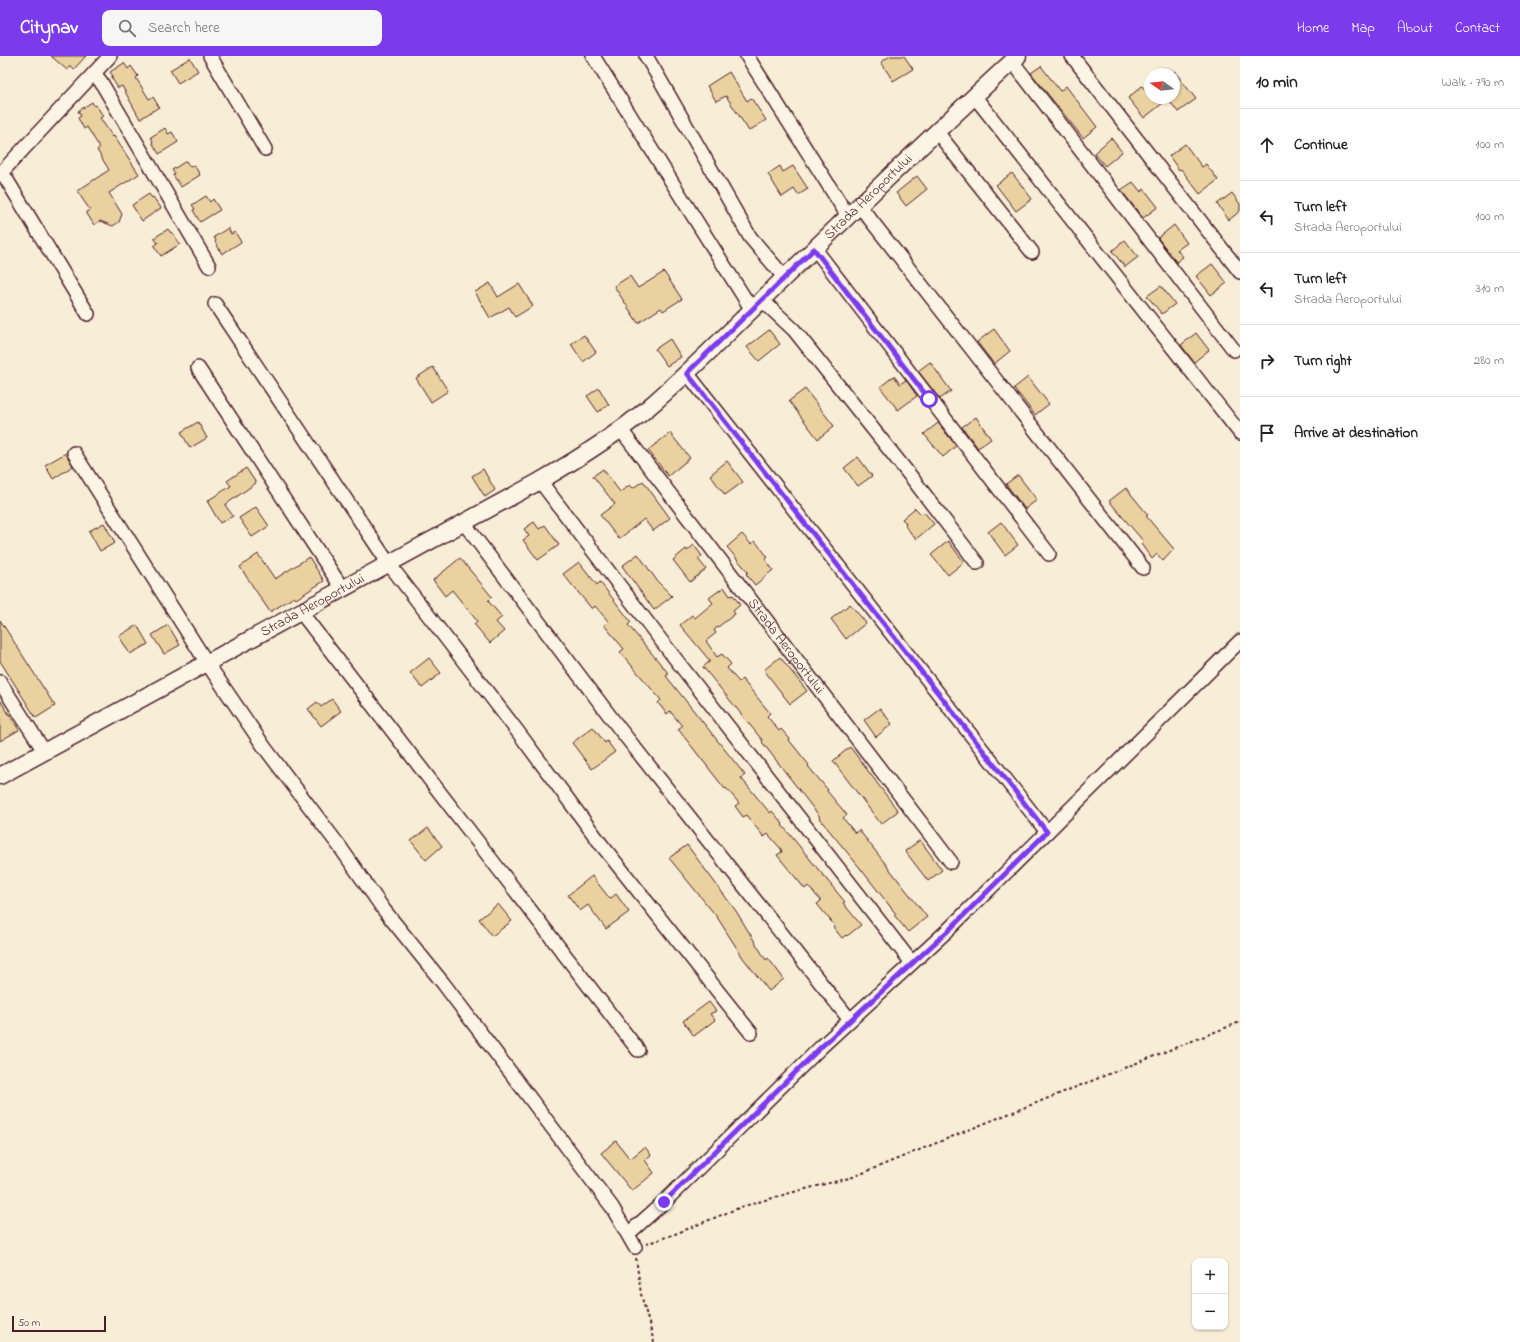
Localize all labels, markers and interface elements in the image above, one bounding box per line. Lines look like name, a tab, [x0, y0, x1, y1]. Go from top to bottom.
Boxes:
search box	[102, 10, 382, 46]
text: Citynav	[20, 15, 78, 42]
icon: search	[116, 17, 138, 39]
text: Search here	[148, 17, 220, 39]
text: Home	[1297, 18, 1329, 39]
text: Map	[1351, 18, 1375, 39]
text: About	[1397, 18, 1433, 39]
text: Contact	[1455, 18, 1500, 39]
north arrow	[1144, 68, 1180, 104]
text: 10 min	[1256, 70, 1298, 95]
text: Walk · 790 m	[1442, 73, 1504, 92]
icon: ahead	[1256, 134, 1278, 156]
text: Continue	[1294, 134, 1348, 156]
text: 100 m	[1475, 135, 1504, 154]
street label: Strada Aeroportului	[819, 149, 917, 245]
text: Turn left	[1294, 196, 1347, 218]
icon: left	[1256, 206, 1278, 228]
text: 100 m	[1475, 207, 1504, 226]
text: Strada Aeroportului	[1294, 218, 1402, 237]
text: Turn left	[1294, 268, 1347, 290]
icon: left	[1256, 278, 1278, 300]
text: 310 m	[1476, 279, 1504, 298]
text: Strada Aeroportului	[1294, 290, 1402, 309]
icon: right	[1256, 350, 1278, 372]
text: Turn right	[1294, 350, 1352, 372]
text: 280 m	[1474, 351, 1504, 370]
route start	[920, 390, 938, 408]
icon: arrive	[1256, 422, 1278, 444]
text: Arrive at destination	[1294, 422, 1418, 444]
street label: Strada Aeroportului	[257, 568, 368, 642]
street label: Strada Aeroportului	[743, 594, 830, 699]
route end	[655, 1193, 673, 1211]
map controls	[1192, 1258, 1228, 1330]
button: +	[1192, 1258, 1228, 1294]
button: −	[1192, 1294, 1228, 1330]
scale bar	[12, 1314, 106, 1333]
text: 50 m	[18, 1315, 40, 1331]

